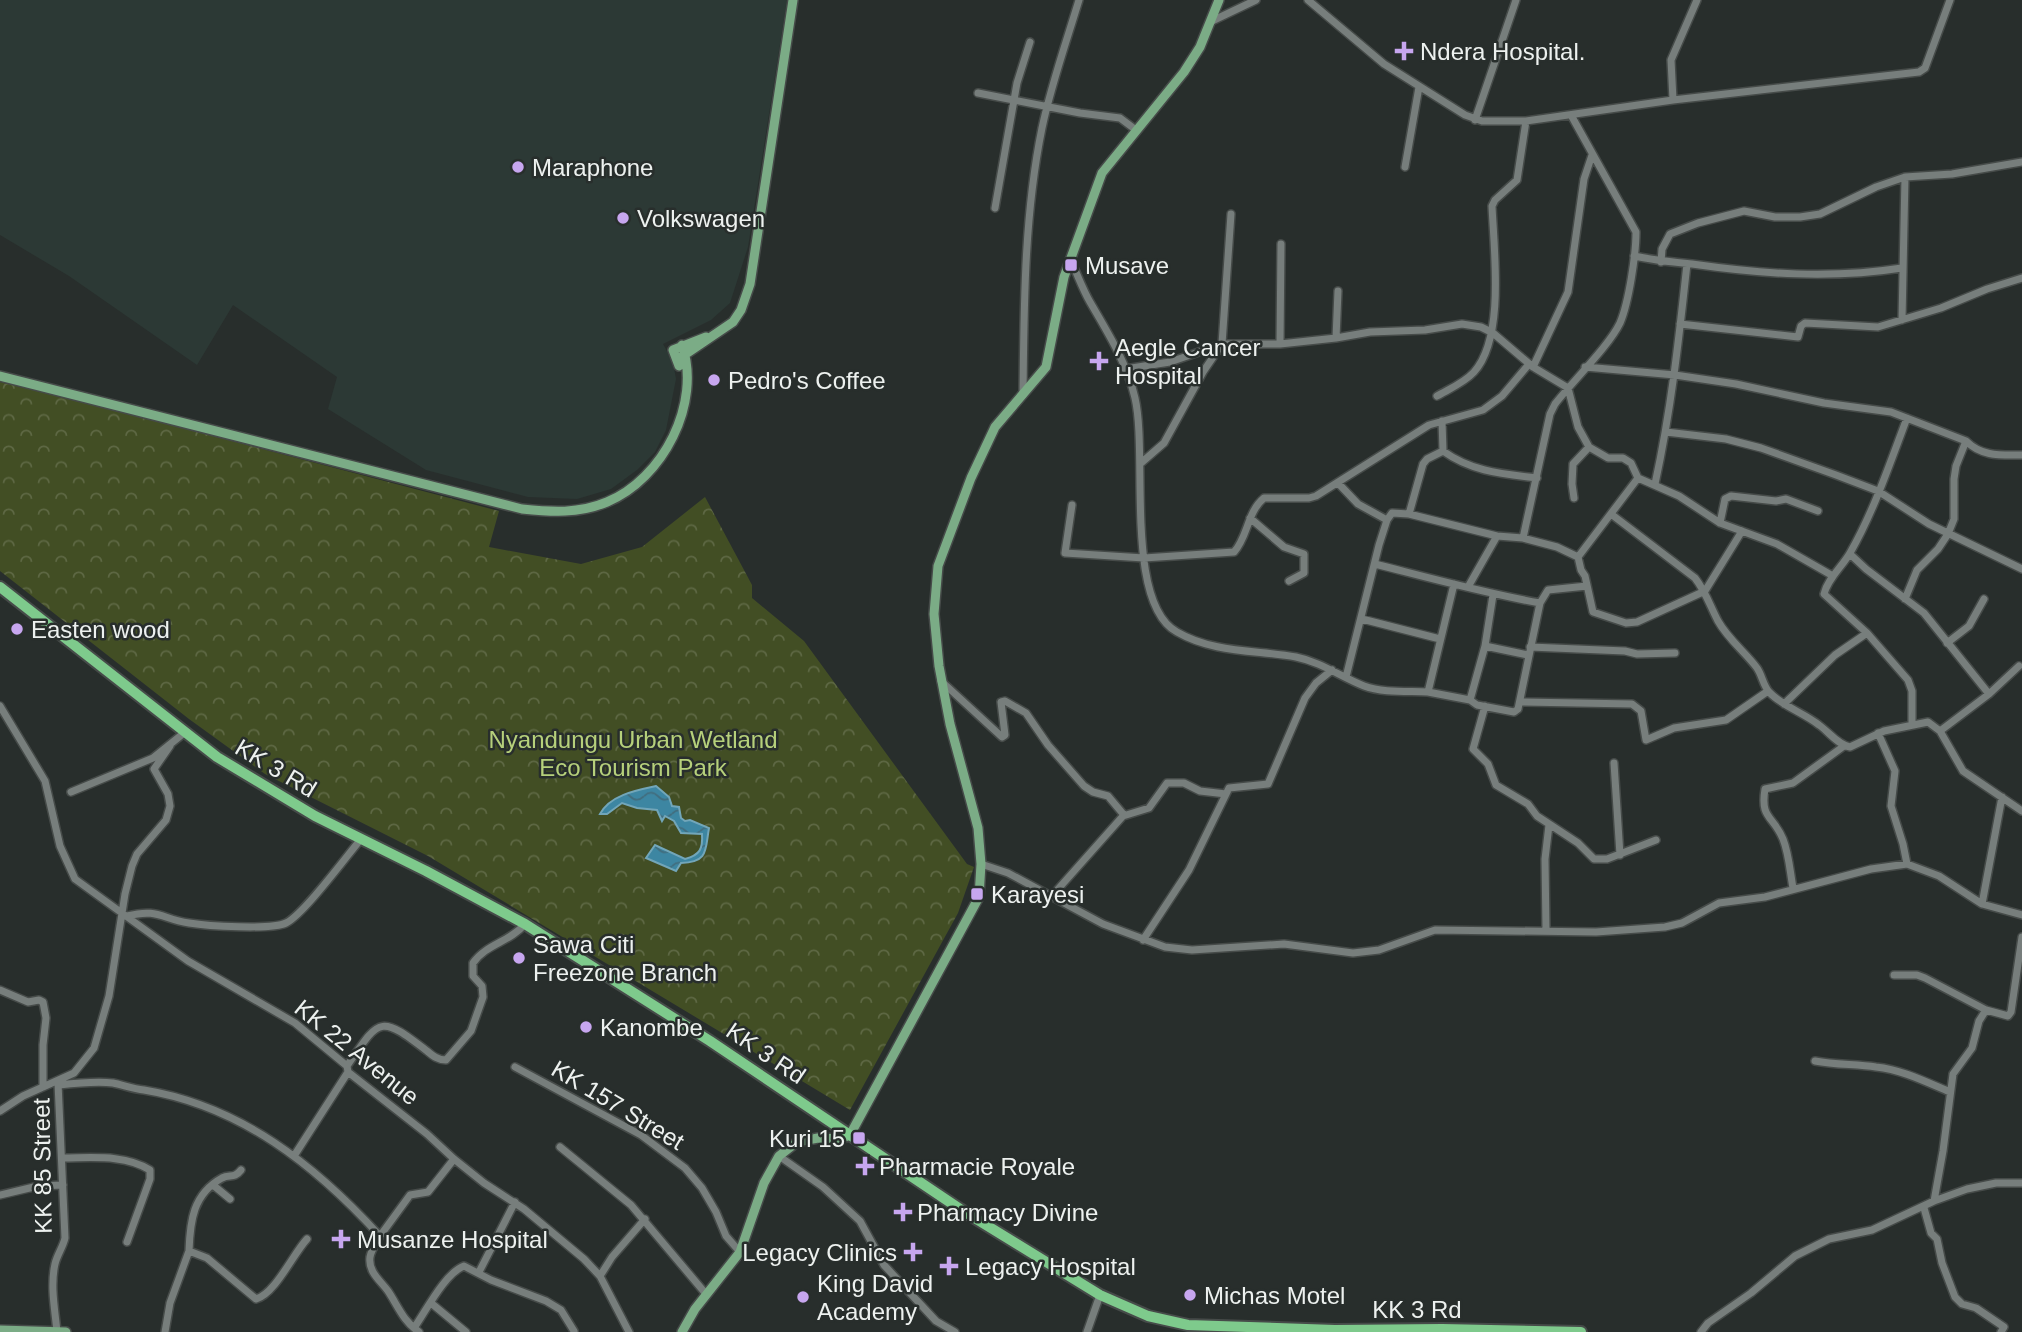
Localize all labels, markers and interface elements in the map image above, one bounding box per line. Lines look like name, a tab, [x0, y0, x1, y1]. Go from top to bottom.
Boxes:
place label: Ndera Hospital.	[1420, 38, 1585, 65]
marker: Ndera Hospital.	[1394, 41, 1414, 61]
place label: Maraphone	[532, 154, 653, 181]
marker: Maraphone	[510, 159, 526, 175]
place label: Volkswagen	[637, 205, 765, 232]
marker: Volkswagen	[615, 210, 631, 226]
place label: Musave	[1085, 252, 1169, 279]
marker: Musave	[1063, 257, 1079, 273]
place label: Aegle Cancer Hospital	[1115, 334, 1260, 389]
marker: Aegle Cancer Hospital	[1089, 351, 1109, 371]
place label: Pedro's Coffee	[728, 367, 886, 394]
marker: Pedro's Coffee	[706, 372, 722, 388]
place label: Easten wood	[31, 616, 170, 643]
marker: Easten wood	[9, 621, 25, 637]
park label: Nyandungu Urban Wetland Eco Tourism Park	[488, 726, 778, 781]
street label: KK 3 Rd	[231, 733, 321, 803]
place label: Karayesi	[991, 881, 1084, 908]
marker: Karayesi	[969, 886, 985, 902]
place label: Sawa Citi Freezone Branch	[533, 931, 717, 986]
marker: Sawa Citi Freezone Branch	[511, 950, 527, 966]
street label: KK 22 Avenue	[290, 994, 424, 1110]
place label: Kanombe	[600, 1014, 703, 1041]
street label: KK 3 Rd	[721, 1017, 811, 1089]
marker: Kanombe	[578, 1019, 594, 1035]
street label: KK 157 Street	[547, 1055, 689, 1155]
street label: KK 85 Street	[27, 1097, 57, 1234]
place label: Kuri 15	[769, 1125, 845, 1152]
marker: Kuri 15	[851, 1130, 867, 1146]
place label: Pharmacie Royale	[879, 1153, 1075, 1180]
marker: Pharmacie Royale	[857, 1158, 873, 1174]
place label: Pharmacy Divine	[917, 1199, 1098, 1226]
marker: Pharmacy Divine	[895, 1204, 911, 1220]
place label: Musanze Hospital	[357, 1226, 548, 1253]
marker: Musanze Hospital	[331, 1229, 351, 1249]
place label: Legacy Clinics	[742, 1239, 897, 1266]
marker: Legacy Clinics	[903, 1242, 923, 1262]
place label: Legacy Hospital	[965, 1253, 1136, 1280]
marker: Legacy Hospital	[939, 1256, 959, 1276]
place label: King David Academy	[817, 1270, 933, 1325]
place label: Michas Motel	[1204, 1282, 1345, 1309]
marker: Michas Motel	[1182, 1287, 1198, 1303]
marker: King David Academy	[795, 1289, 811, 1305]
street label: KK 3 Rd	[1372, 1296, 1462, 1323]

